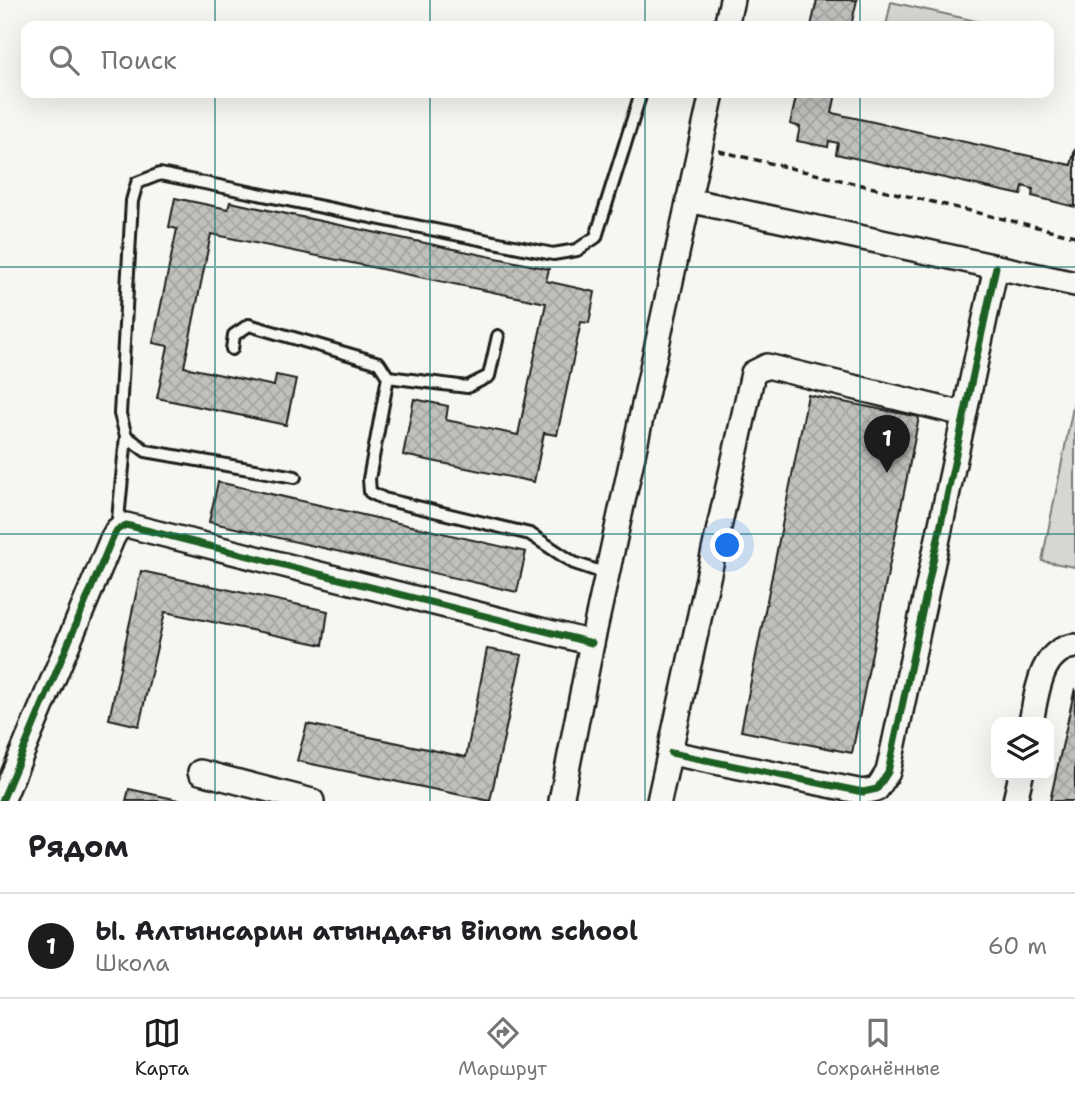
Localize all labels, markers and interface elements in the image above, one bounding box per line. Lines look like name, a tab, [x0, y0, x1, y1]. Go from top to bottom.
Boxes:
search box	[21, 21, 1054, 98]
icon: search	[45, 41, 83, 79]
text: Поиск	[101, 42, 177, 77]
pin: 1	[864, 415, 910, 473]
your location	[710, 528, 744, 562]
map controls	[991, 717, 1054, 780]
button: layers	[991, 717, 1054, 780]
text: Рядом	[28, 826, 128, 867]
text: Ы. Алтынсарин атындағы Binom school	[95, 913, 638, 948]
text: 1	[46, 931, 56, 961]
text: 60 m	[988, 931, 1047, 961]
text: Школа	[95, 948, 170, 978]
tab: Карта	[135, 1014, 189, 1081]
tab: Маршрут	[458, 1014, 547, 1081]
tab: Сохранённые	[816, 1014, 940, 1081]

